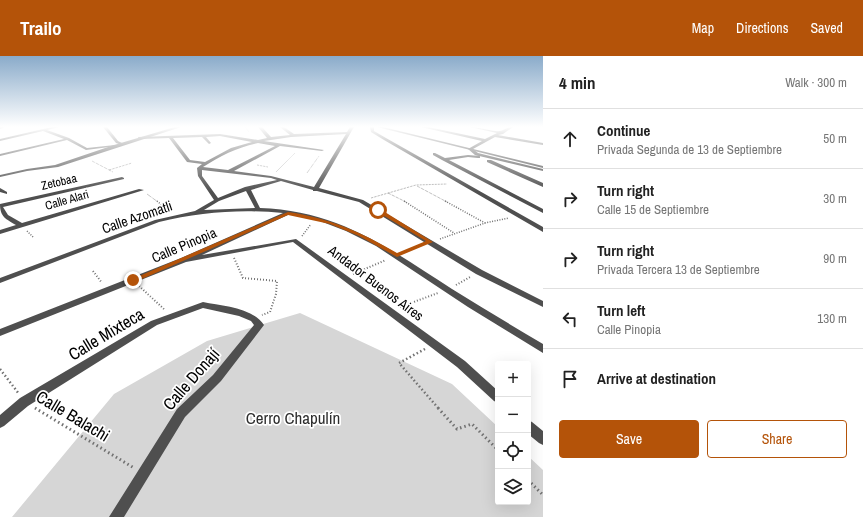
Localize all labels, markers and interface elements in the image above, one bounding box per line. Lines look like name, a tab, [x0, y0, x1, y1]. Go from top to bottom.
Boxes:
text: Trailo	[20, 15, 62, 41]
text: Map	[692, 19, 714, 37]
text: Directions	[736, 19, 788, 37]
text: Saved	[810, 19, 843, 37]
text: 4 min	[559, 71, 595, 94]
text: Walk · 300 m	[785, 74, 847, 91]
text: Continue	[597, 120, 650, 141]
icon: ahead	[559, 128, 581, 150]
text: 50 m	[823, 130, 847, 147]
text: Privada Segunda de 13 de Septiembre	[597, 141, 782, 158]
street label: Zetobaa	[40, 170, 79, 194]
text: Turn right	[597, 180, 654, 201]
street label: Calle Alari	[43, 186, 91, 214]
icon: right	[559, 188, 581, 210]
text: 30 m	[823, 190, 847, 207]
street label: Calle Azomatli	[99, 197, 175, 237]
route start	[369, 201, 387, 219]
text: Calle 15 de Septiembre	[597, 201, 709, 218]
street label: Calle Pinopia	[149, 223, 220, 267]
text: Turn right	[597, 240, 654, 261]
street label: Andador Buenos Aires	[324, 241, 427, 325]
icon: right	[559, 248, 581, 270]
text: 90 m	[823, 250, 847, 267]
text: Privada Tercera 13 de Septiembre	[597, 261, 760, 278]
route end	[124, 271, 142, 289]
text: Turn left	[597, 300, 645, 321]
street label: Calle Mixteca	[64, 302, 148, 365]
icon: left	[559, 308, 581, 330]
text: 130 m	[817, 310, 847, 327]
text: Calle Pinopia	[597, 321, 661, 338]
street label: Calle Donají	[157, 342, 224, 415]
map controls	[495, 361, 531, 505]
button: +	[495, 361, 531, 397]
icon: arrive	[559, 368, 581, 390]
text: Arrive at destination	[597, 368, 716, 389]
street label: Calle Balachi	[32, 385, 114, 447]
button: −	[495, 397, 531, 433]
park label: Cerro Chapulín	[246, 406, 340, 429]
button: Save	[559, 420, 699, 458]
button: Share	[707, 420, 847, 458]
button: locate	[495, 433, 531, 469]
button: layers	[495, 469, 531, 505]

